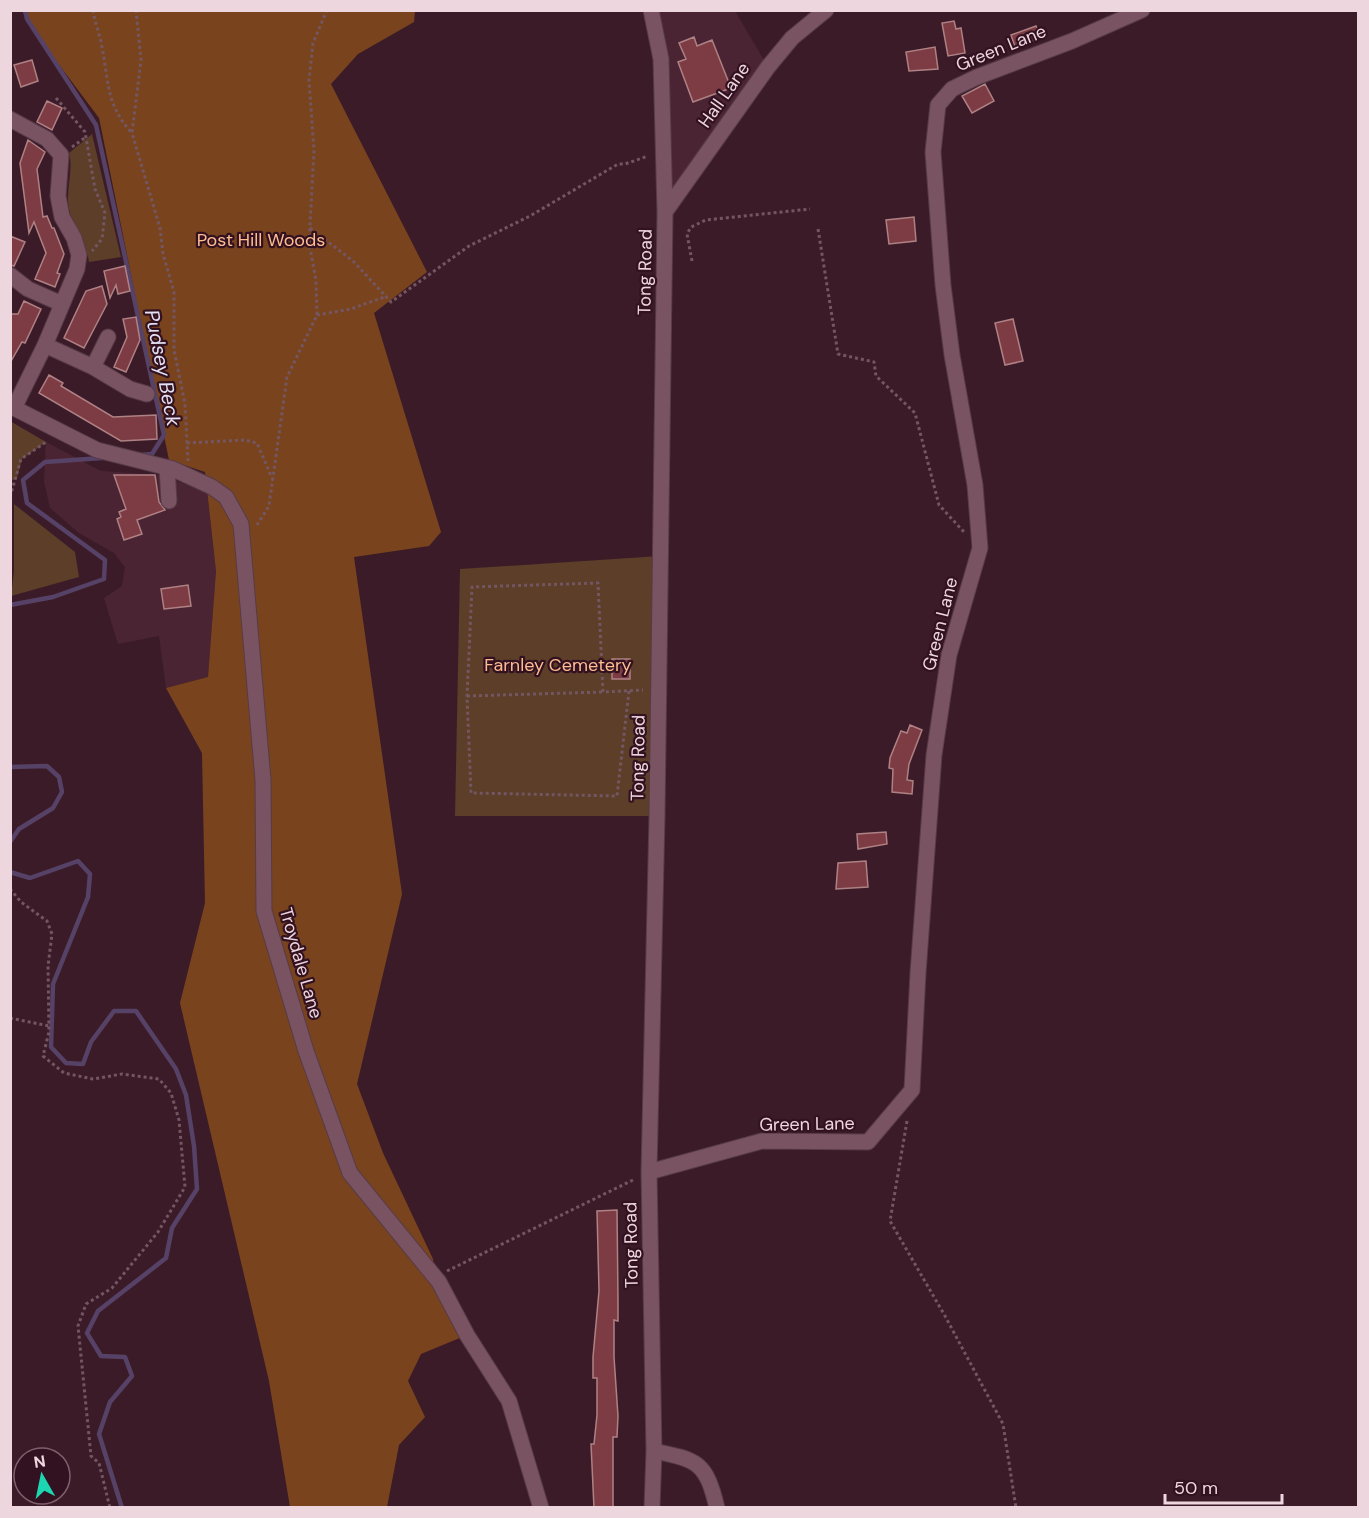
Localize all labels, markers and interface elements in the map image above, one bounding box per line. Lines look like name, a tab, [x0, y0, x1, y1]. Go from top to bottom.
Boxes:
street label: Green Lane	[952, 19, 1050, 77]
street label: Hall Lane	[693, 58, 755, 132]
park label: Post Hill Woods	[197, 228, 325, 252]
street label: Tong Road	[632, 229, 658, 315]
water label: Pudsey Beck	[139, 307, 187, 429]
street label: Green Lane	[917, 575, 963, 673]
park label: Farnley Cemetery	[484, 653, 632, 677]
street label: Tong Road	[625, 715, 651, 801]
street label: Troydale Lane	[274, 905, 328, 1021]
street label: Green Lane	[759, 1111, 855, 1137]
street label: Tong Road	[618, 1202, 644, 1288]
north arrow	[12, 1446, 72, 1506]
text: N	[32, 1450, 47, 1473]
scale bar	[1165, 1467, 1282, 1505]
text: 50 m	[1174, 1476, 1218, 1500]

